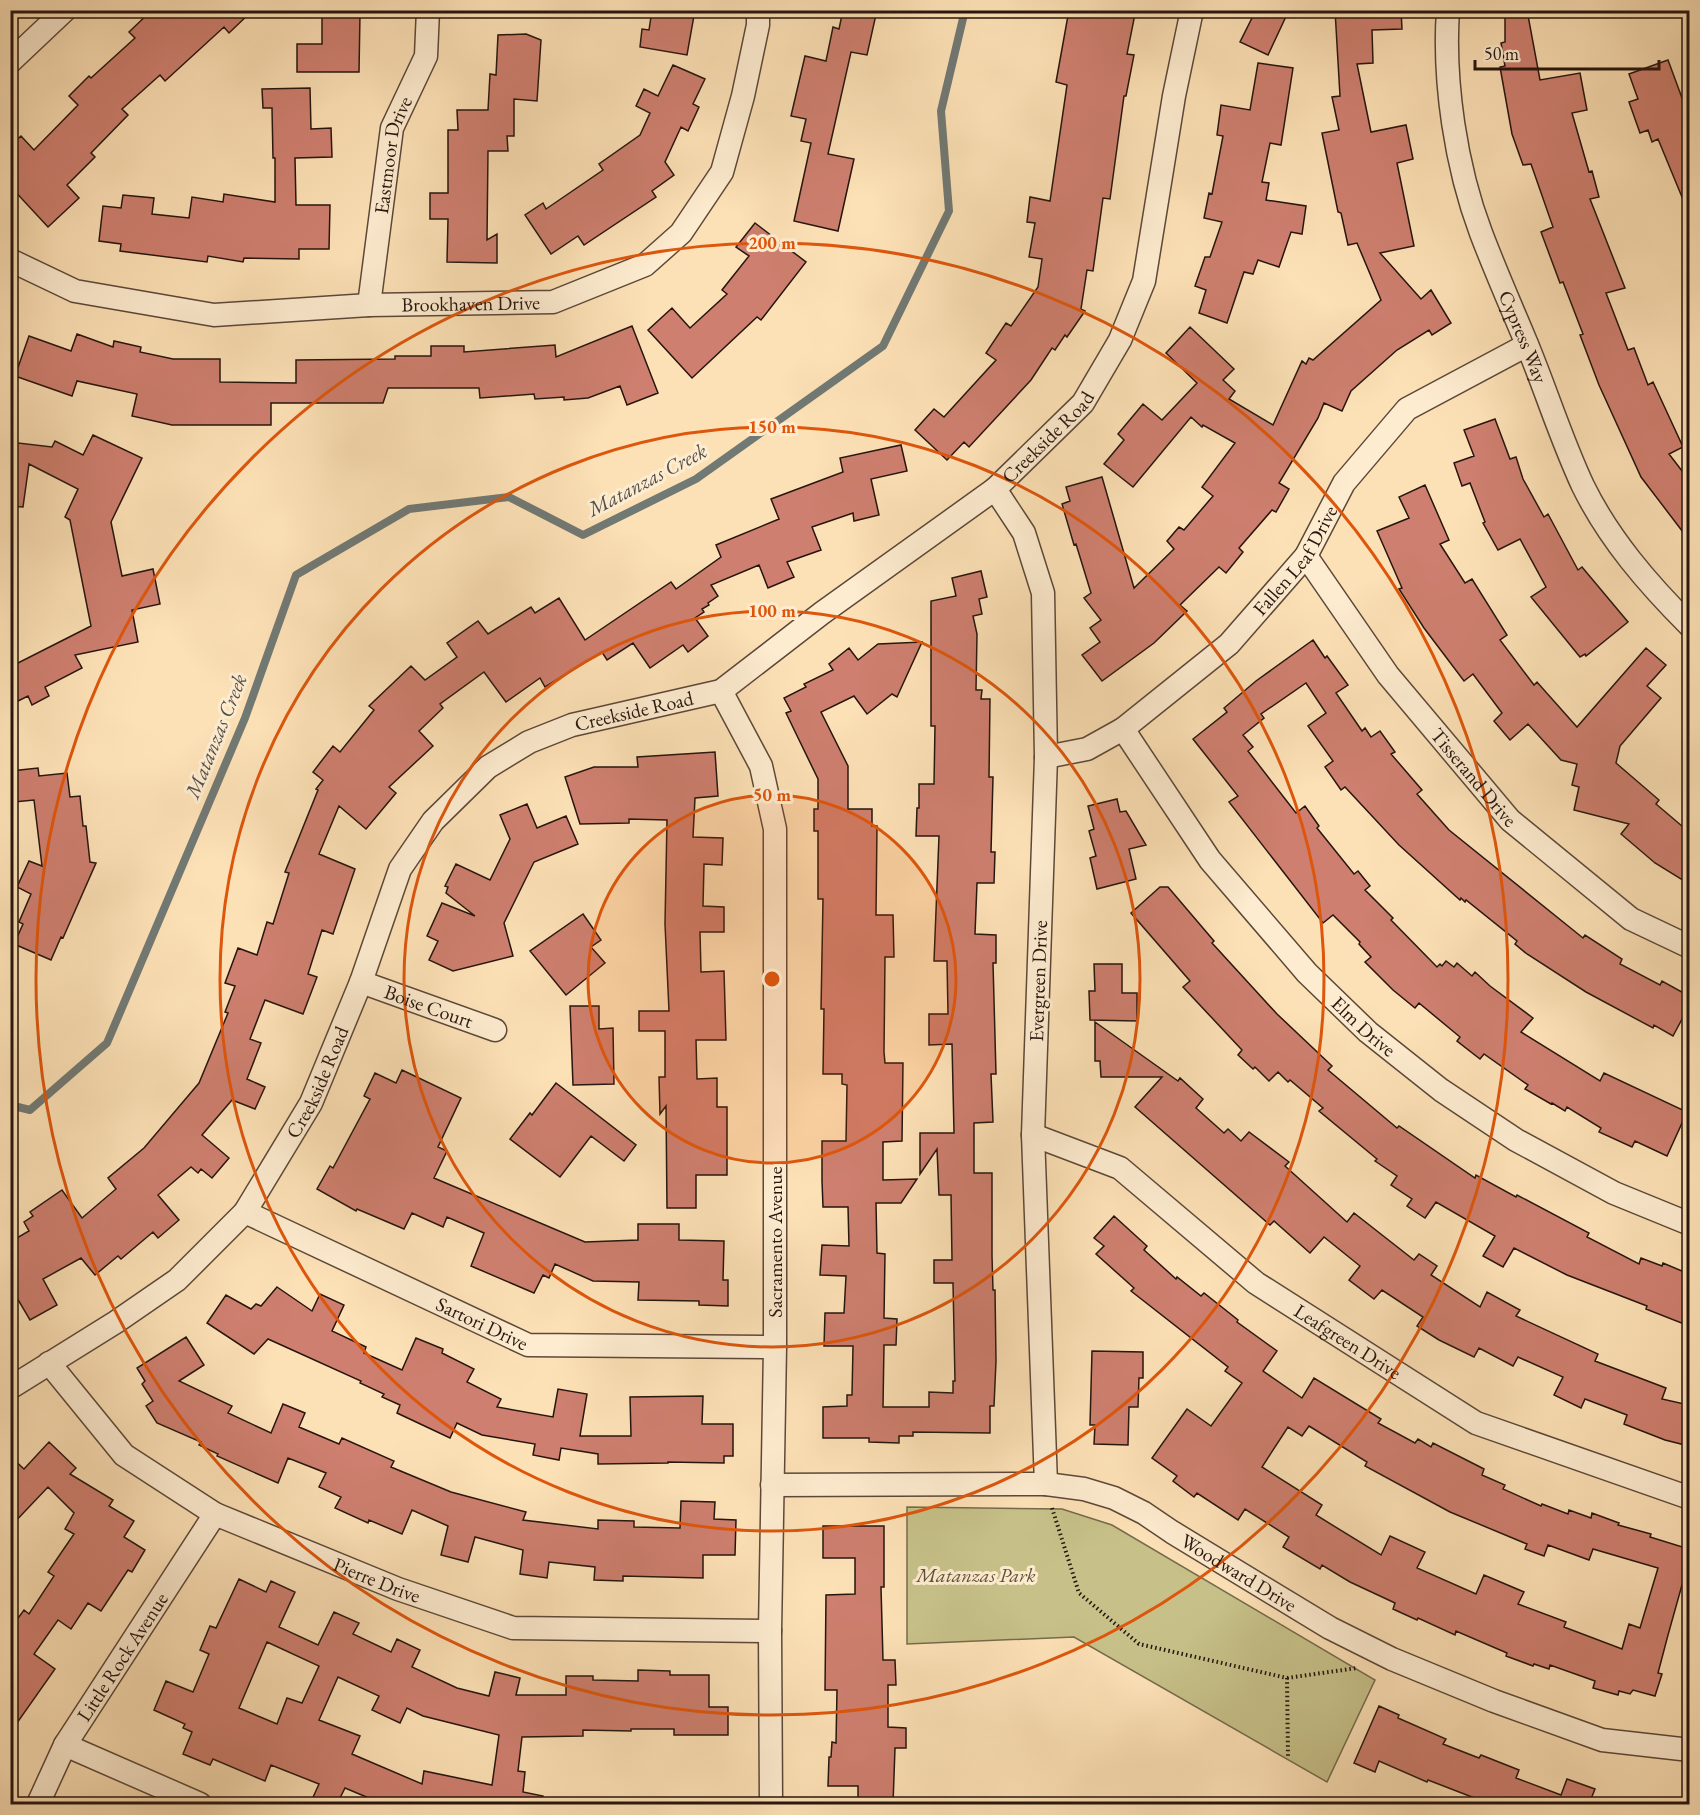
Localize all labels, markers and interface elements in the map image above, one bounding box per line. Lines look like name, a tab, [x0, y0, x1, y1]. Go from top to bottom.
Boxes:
scale bar	[1475, 33, 1660, 71]
text: 50 m	[1484, 42, 1519, 65]
street label: Eastmoor Drive	[368, 92, 418, 216]
text: 200 m	[748, 231, 796, 254]
street label: Cypress Way	[1493, 287, 1554, 387]
street label: Brookhaven Drive	[401, 289, 540, 317]
street label: Creekside Road	[996, 386, 1100, 489]
text: 150 m	[748, 415, 796, 438]
water label: Matanzas Creek	[581, 437, 712, 523]
street label: Fallen Leaf Drive	[1247, 501, 1343, 621]
text: 100 m	[748, 599, 796, 622]
water label: Matanzas Creek	[178, 669, 253, 804]
street label: Creekside Road	[572, 685, 697, 737]
street label: Tisserand Drive	[1425, 722, 1522, 833]
text: 50 m	[753, 783, 791, 806]
street label: Evergreen Drive	[1023, 920, 1053, 1042]
centre of rings	[762, 969, 782, 989]
street label: Boise Court	[381, 978, 477, 1034]
street label: Elm Drive	[1326, 990, 1401, 1062]
street label: Creekside Road	[280, 1022, 355, 1143]
street label: Sacramento Avenue	[762, 1166, 788, 1318]
street label: Sartori Drive	[432, 1291, 532, 1356]
street label: Leafgreen Drive	[1289, 1298, 1406, 1385]
street label: Woodward Drive	[1176, 1527, 1302, 1618]
street label: Pierre Drive	[329, 1551, 424, 1609]
park label: Matanzas Park	[915, 1562, 1036, 1588]
street label: Little Rock Avenue	[71, 1587, 174, 1726]

